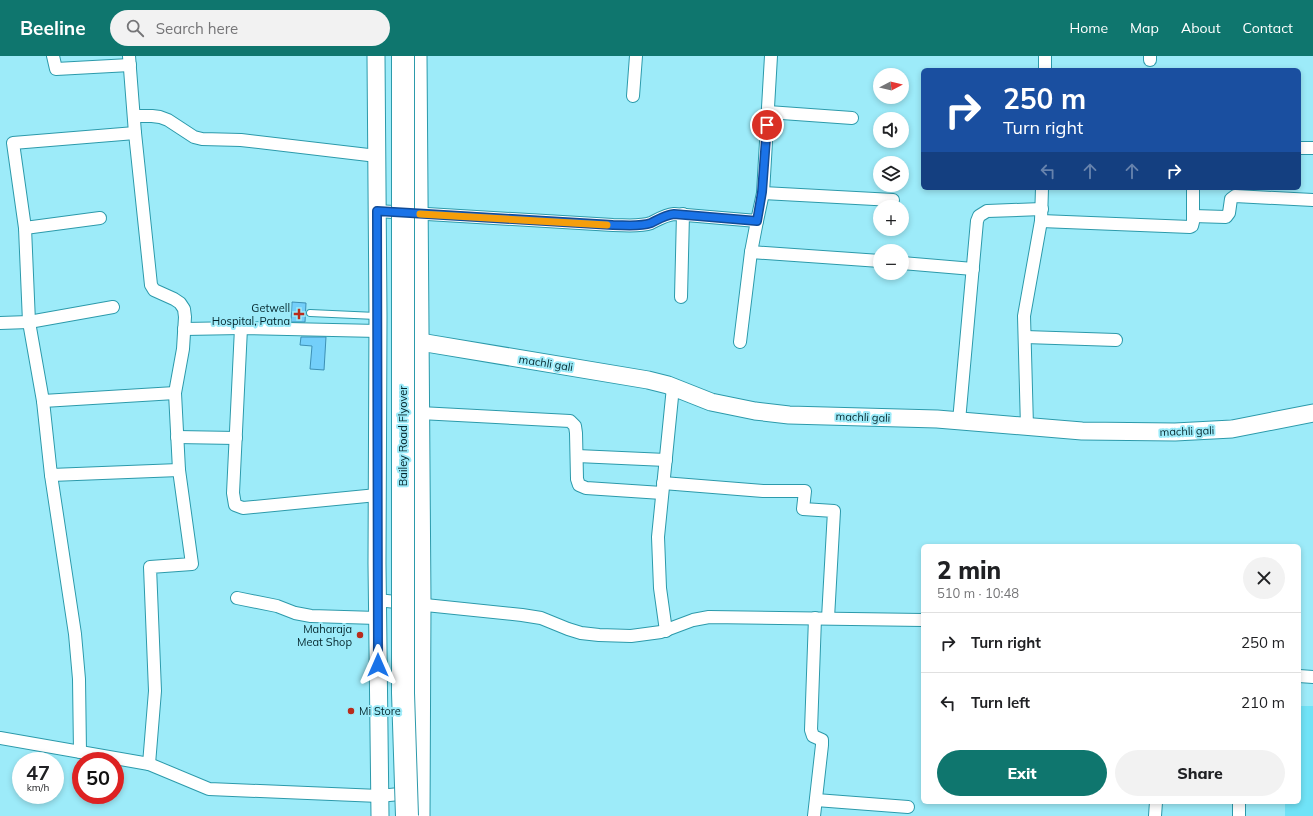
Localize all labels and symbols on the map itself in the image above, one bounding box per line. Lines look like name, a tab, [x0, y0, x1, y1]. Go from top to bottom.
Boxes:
north arrow	[873, 68, 909, 104]
pin	[750, 108, 784, 142]
place label: Getwell Hospital, Patna	[212, 301, 290, 328]
marker: Getwell Hospital, Patna	[293, 308, 305, 320]
street label: machli gali	[518, 352, 574, 374]
street label: Bailey Road Flyover	[396, 386, 410, 486]
street label: machli gali	[835, 409, 891, 425]
street label: machli gali	[1159, 423, 1215, 439]
place label: Maharaja Meat Shop	[297, 622, 352, 649]
marker: Maharaja Meat Shop	[355, 630, 365, 640]
position arrow	[357, 644, 399, 686]
place label: Mi Store	[359, 704, 401, 718]
marker: Mi Store	[346, 706, 356, 716]
speed limit sign: 50	[72, 752, 124, 804]

